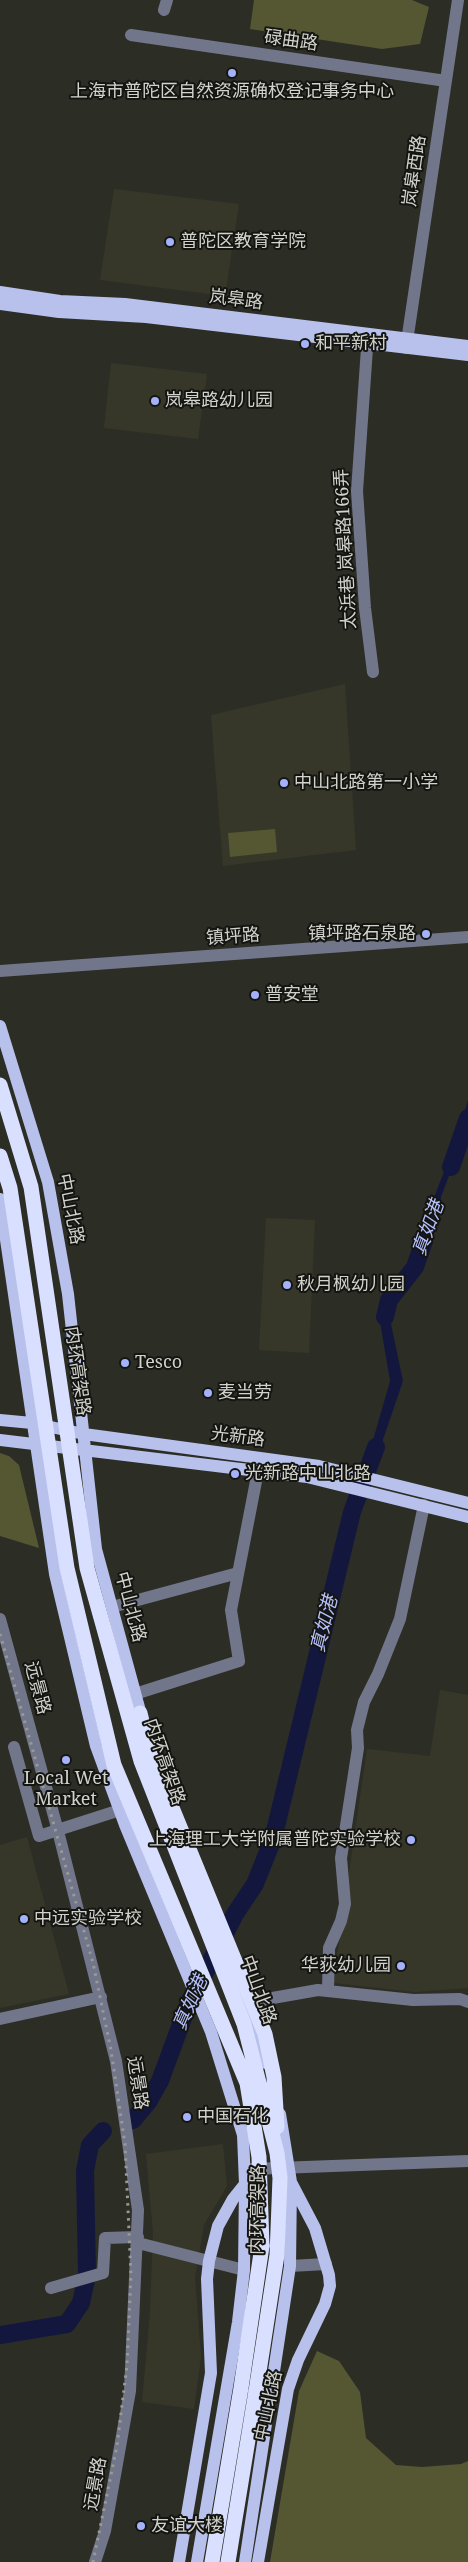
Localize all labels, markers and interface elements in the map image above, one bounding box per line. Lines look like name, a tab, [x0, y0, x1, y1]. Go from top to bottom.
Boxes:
street label: 碌曲路	[263, 27, 319, 55]
marker: 上海市普陀区自然资源确权登记事务中心	[226, 67, 238, 79]
place label: 上海市普陀区自然资源确权登记事务中心	[70, 81, 394, 103]
street label: 岚皋西路	[399, 134, 431, 208]
place label: 普陀区教育学院	[180, 231, 306, 253]
marker: 普陀区教育学院	[164, 236, 176, 248]
street label: 岚皋路	[208, 286, 264, 314]
place label: 和平新村	[315, 333, 387, 355]
marker: 和平新村	[299, 338, 311, 350]
place label: 岚皋路幼儿园	[165, 390, 273, 412]
marker: 岚皋路幼儿园	[149, 395, 161, 407]
street label: 太浜巷 岚皋路166弄	[331, 468, 361, 630]
place label: 中山北路第一小学	[294, 772, 438, 794]
marker: 中山北路第一小学	[278, 777, 290, 789]
place label: 镇坪路石泉路	[308, 923, 416, 945]
street label: 镇坪路	[205, 924, 261, 950]
marker: 镇坪路石泉路	[420, 928, 432, 940]
place label: 普安堂	[265, 984, 319, 1006]
marker: 普安堂	[249, 989, 261, 1001]
street label: 中山北路	[53, 1172, 87, 1246]
water label: 真如港	[409, 1197, 449, 1259]
place label: 秋月枫幼儿园	[297, 1274, 405, 1296]
marker: 秋月枫幼儿园	[281, 1279, 293, 1291]
street label: 内环高架路	[60, 1325, 94, 1417]
place label: Tesco	[135, 1352, 182, 1374]
marker: Tesco	[119, 1357, 131, 1369]
place label: 麦当劳	[218, 1382, 272, 1404]
marker: 麦当劳	[202, 1387, 214, 1399]
street label: 光新路	[210, 1423, 266, 1451]
place label: 光新路中山北路	[245, 1463, 371, 1485]
marker: 光新路中山北路	[229, 1468, 241, 1480]
street label: 中山北路	[110, 1569, 150, 1645]
water label: 真如港	[307, 1594, 343, 1654]
street label: 远景路	[20, 1659, 54, 1717]
street label: 内环高架路	[139, 1716, 189, 1808]
marker: Local Wet Market	[60, 1754, 72, 1766]
place label: Local Wet Market	[24, 1768, 108, 1810]
place label: 上海理工大学附属普陀实验学校	[149, 1829, 401, 1851]
marker: 上海理工大学附属普陀实验学校	[405, 1834, 417, 1846]
place label: 中远实验学校	[34, 1908, 142, 1930]
marker: 中远实验学校	[18, 1913, 30, 1925]
street label: 中山北路	[236, 1952, 280, 2028]
place label: 华荻幼儿园	[301, 1955, 391, 1977]
marker: 华荻幼儿园	[395, 1960, 407, 1972]
water label: 真如港	[169, 1972, 213, 2034]
street label: 远景路	[122, 2055, 152, 2111]
place label: 中国石化	[197, 2106, 269, 2128]
marker: 中国石化	[181, 2111, 193, 2123]
street label: 内环高架路	[246, 2165, 270, 2255]
street label: 中山北路	[251, 2369, 287, 2443]
street label: 远景路	[81, 2456, 111, 2512]
place label: 友谊大楼	[151, 2515, 223, 2537]
marker: 友谊大楼	[135, 2520, 147, 2532]

